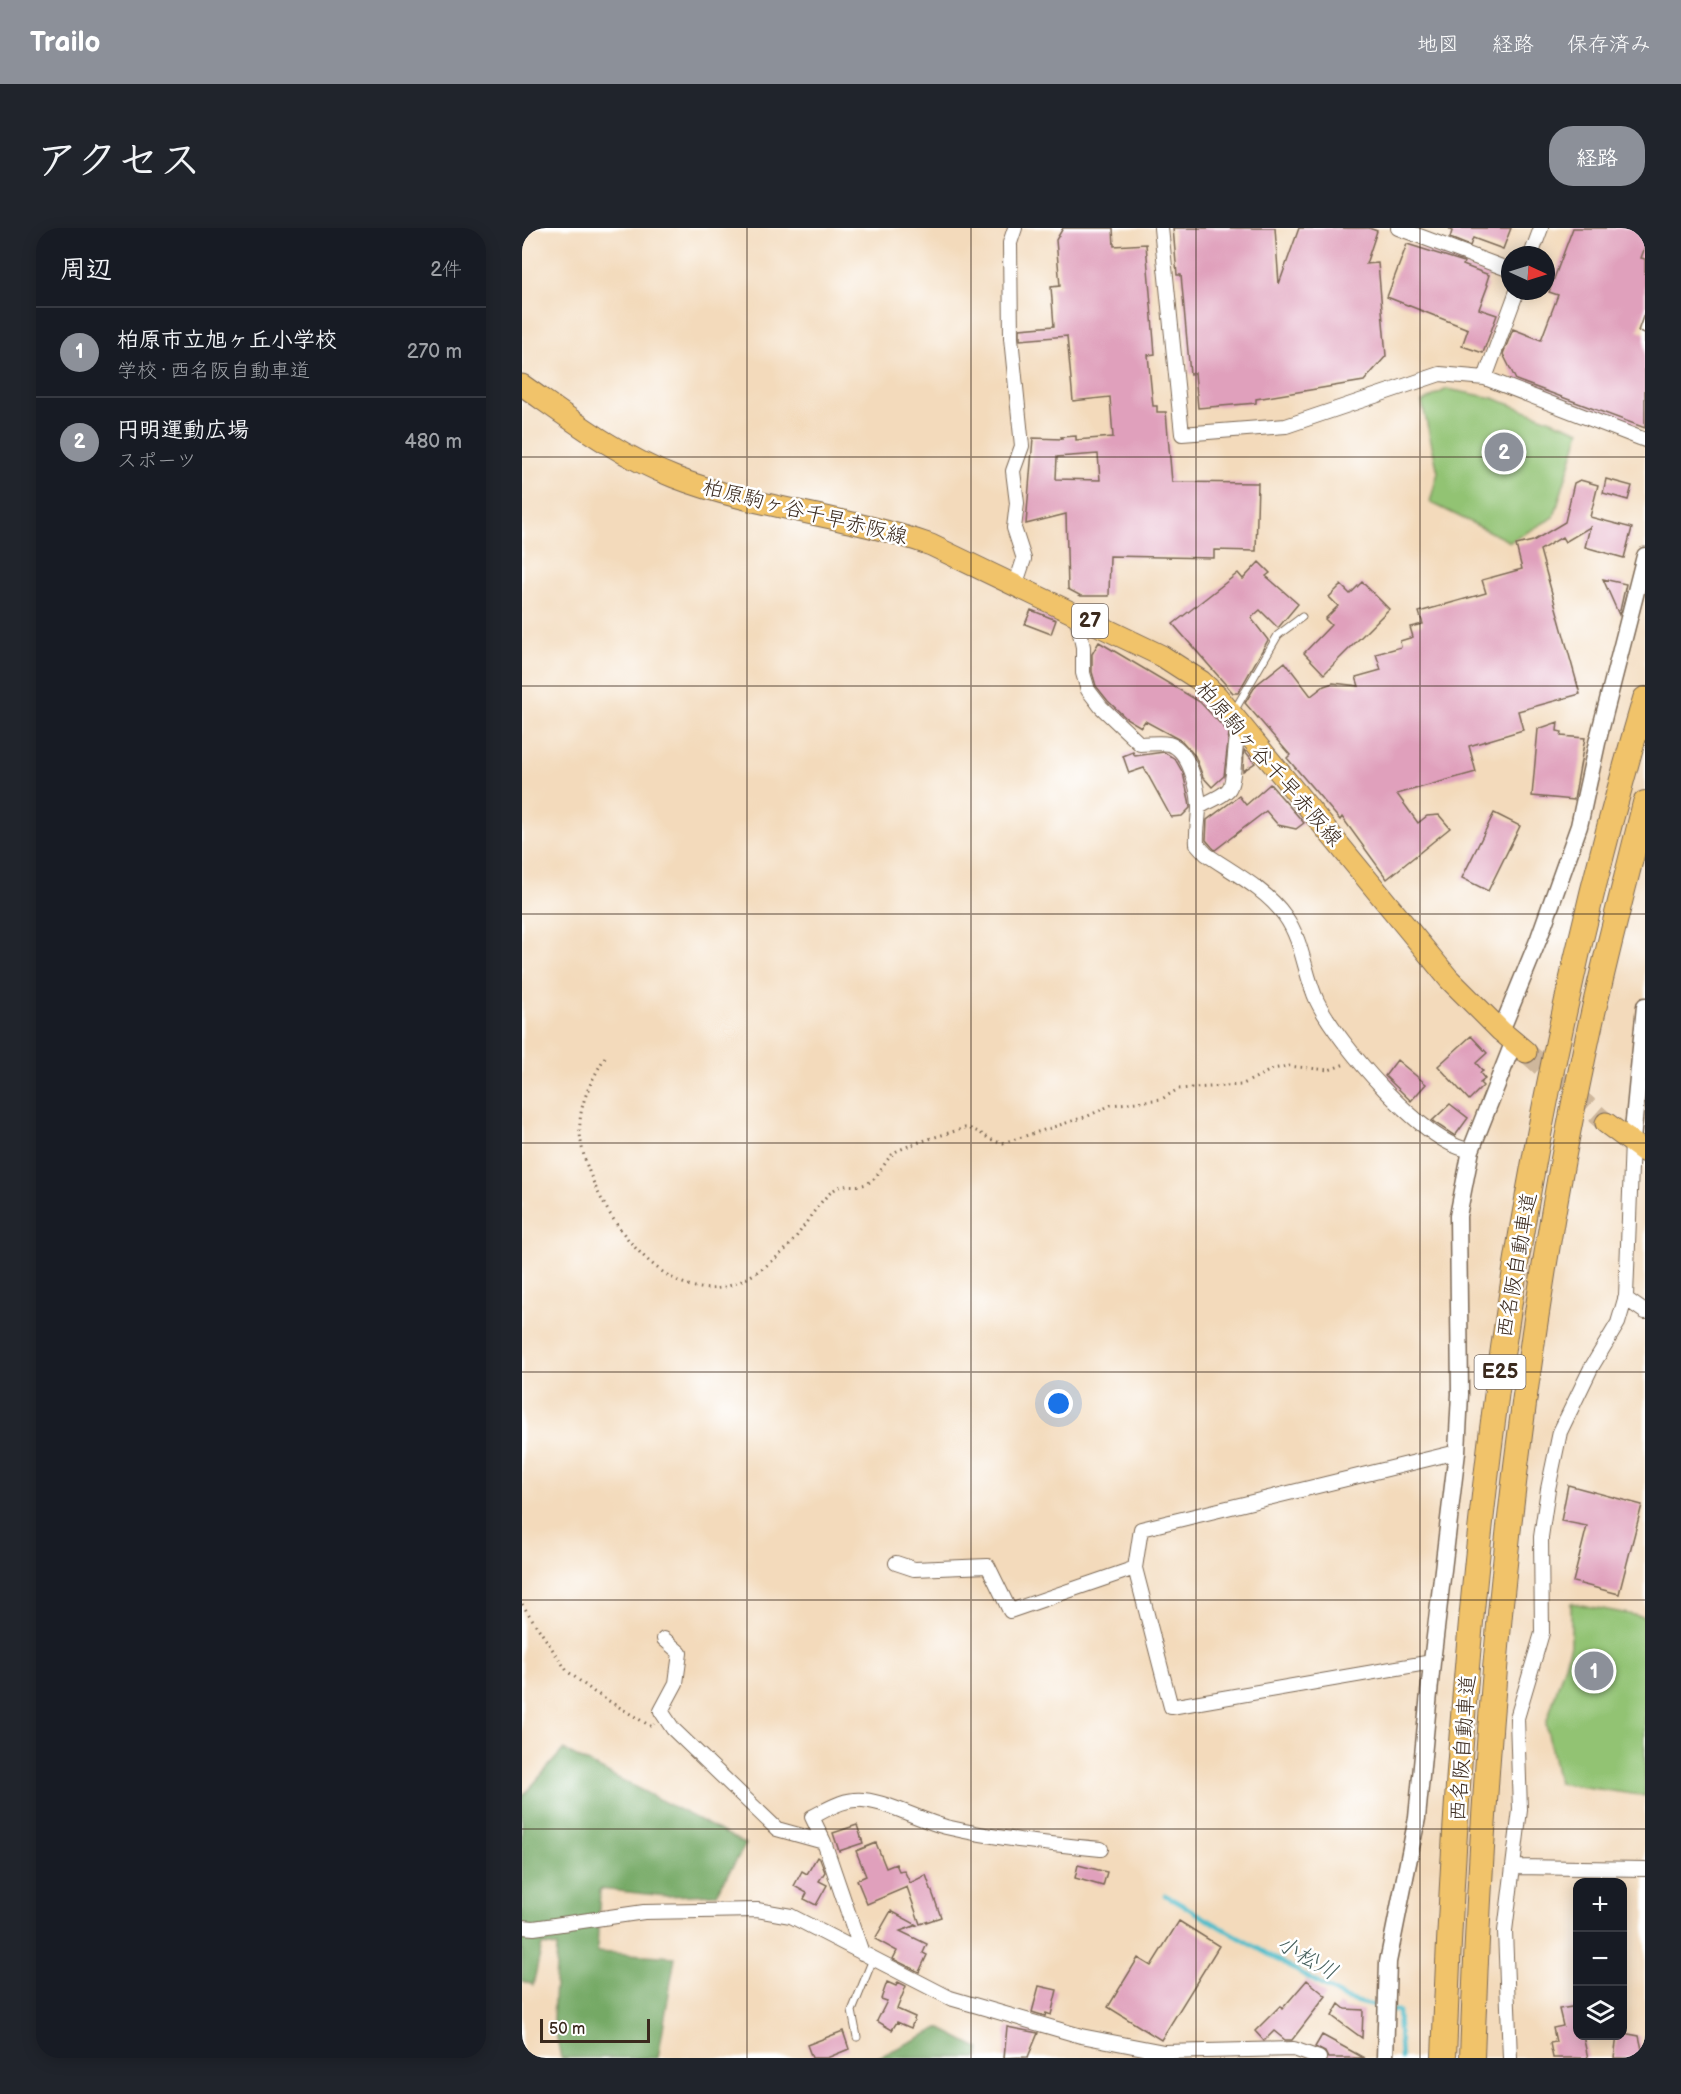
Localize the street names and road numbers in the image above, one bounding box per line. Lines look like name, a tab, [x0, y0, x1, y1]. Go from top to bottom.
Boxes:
street label: 柏原駒ヶ谷千早赤阪線	[700, 474, 910, 550]
road number: 27	[1072, 604, 1108, 638]
street label: 柏原駒ヶ谷千早赤阪線	[1191, 677, 1347, 851]
street label: 西名阪自動車道	[1492, 1190, 1542, 1340]
road number: E25	[1474, 1355, 1526, 1389]
street label: 西名阪自動車道	[1445, 1674, 1481, 1822]

